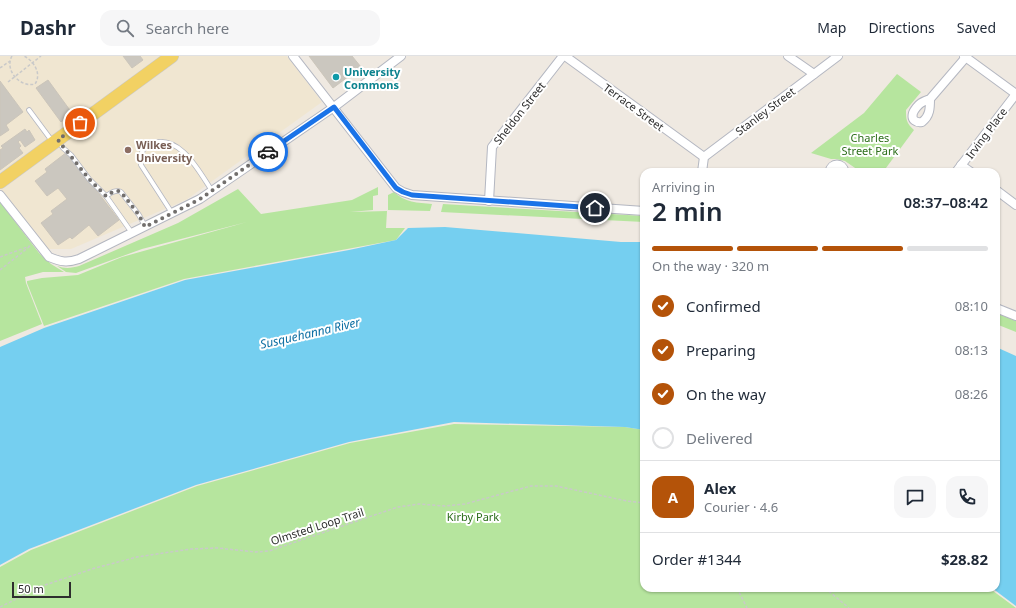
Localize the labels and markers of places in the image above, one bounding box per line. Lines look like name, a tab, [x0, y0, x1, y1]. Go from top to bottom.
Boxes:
place label: University Commons	[344, 64, 401, 92]
marker: University Commons	[331, 72, 341, 82]
pin	[63, 106, 97, 140]
place label: Wilkes University	[136, 137, 193, 165]
marker: Wilkes University	[123, 145, 133, 155]
pin	[578, 191, 612, 225]

